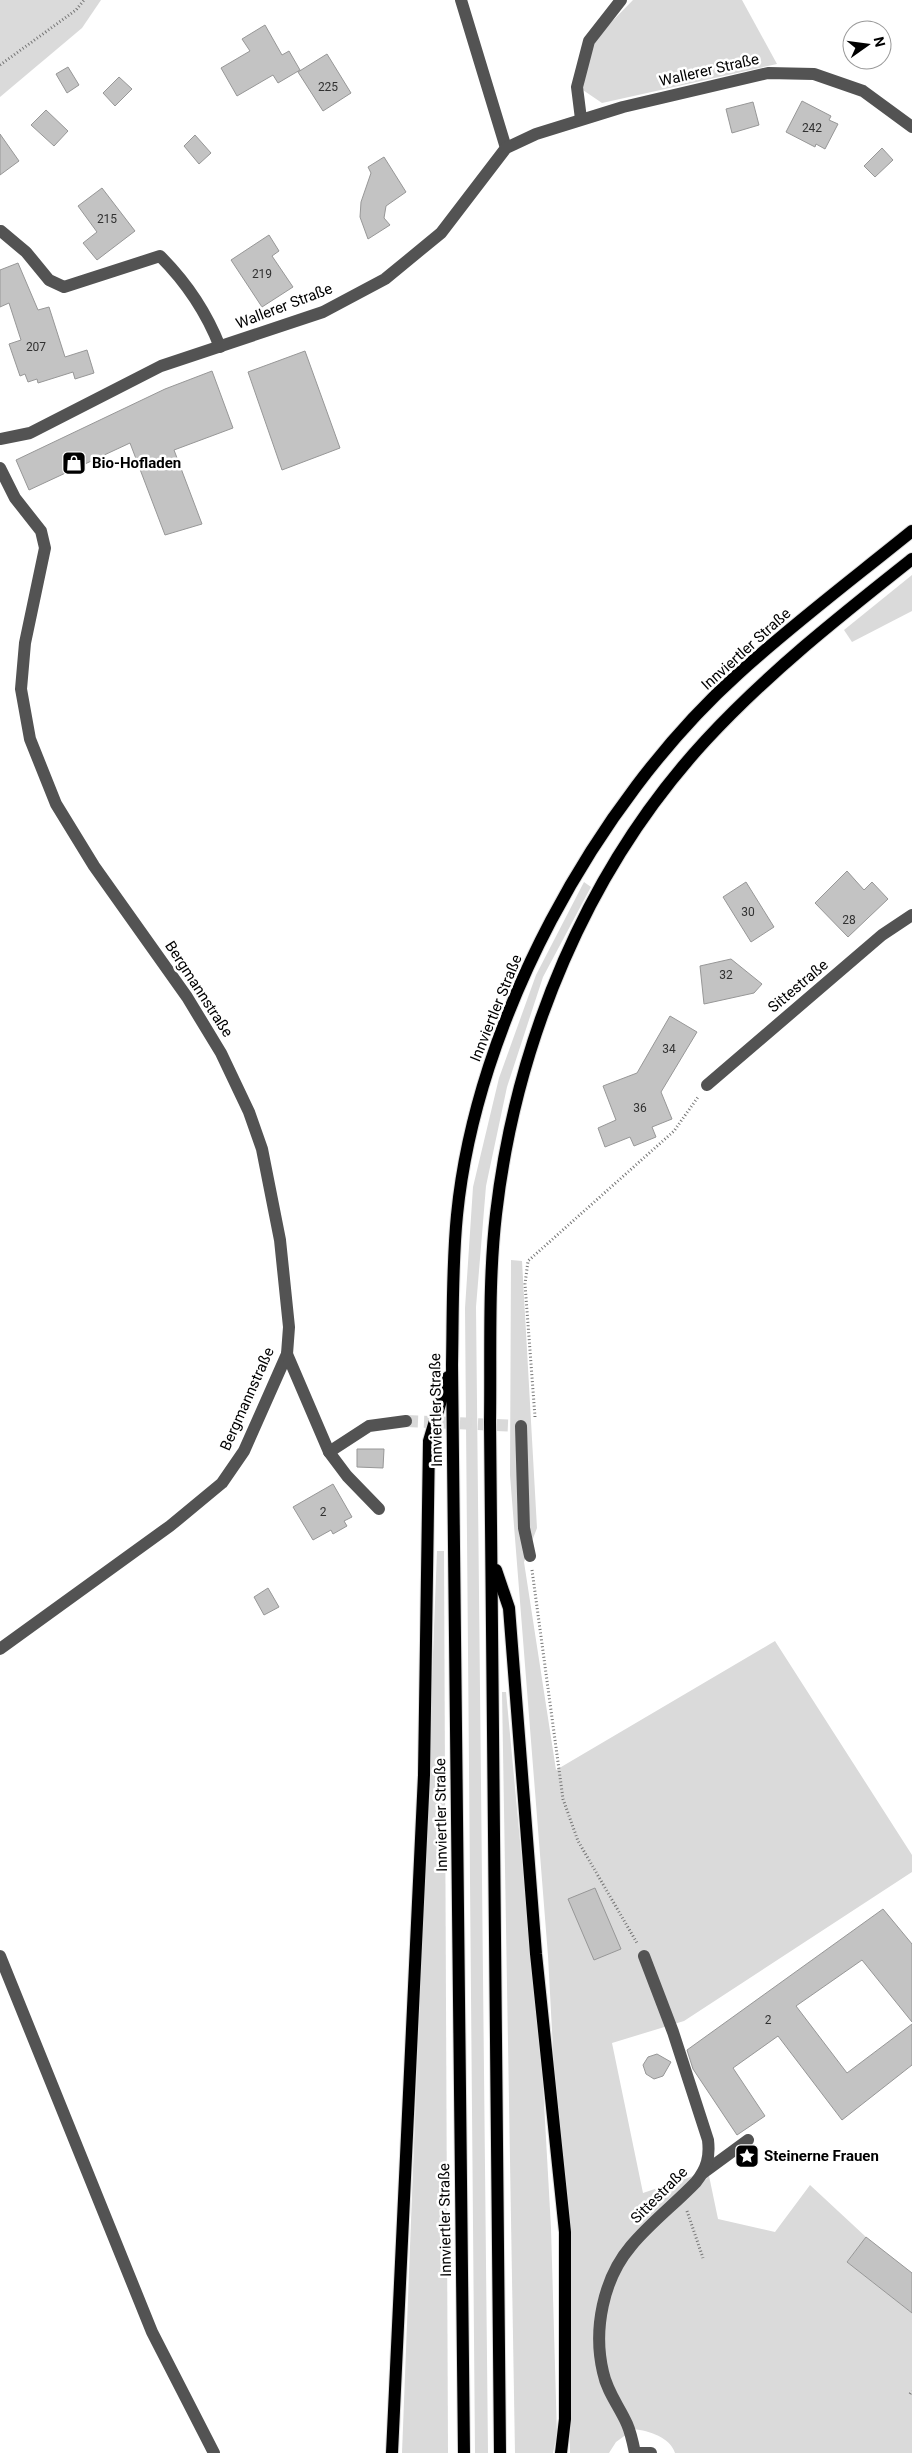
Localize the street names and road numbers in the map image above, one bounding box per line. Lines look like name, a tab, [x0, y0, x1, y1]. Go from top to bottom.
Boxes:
street label: Wallerer Straße	[657, 50, 761, 90]
street label: Wallerer Straße	[233, 279, 335, 333]
street label: Innviertler Straße	[698, 604, 794, 694]
street label: Bergmannstraße	[161, 938, 237, 1040]
street label: Innviertler Straße	[466, 952, 526, 1064]
street label: Sittestraße	[764, 956, 832, 1016]
street label: Bergmannstraße	[216, 1345, 278, 1453]
street label: Innviertler Straße	[426, 1353, 446, 1467]
street label: Innviertler Straße	[431, 1758, 451, 1872]
street label: Innviertler Straße	[435, 2163, 455, 2277]
street label: Sittestraße	[627, 2163, 691, 2227]

